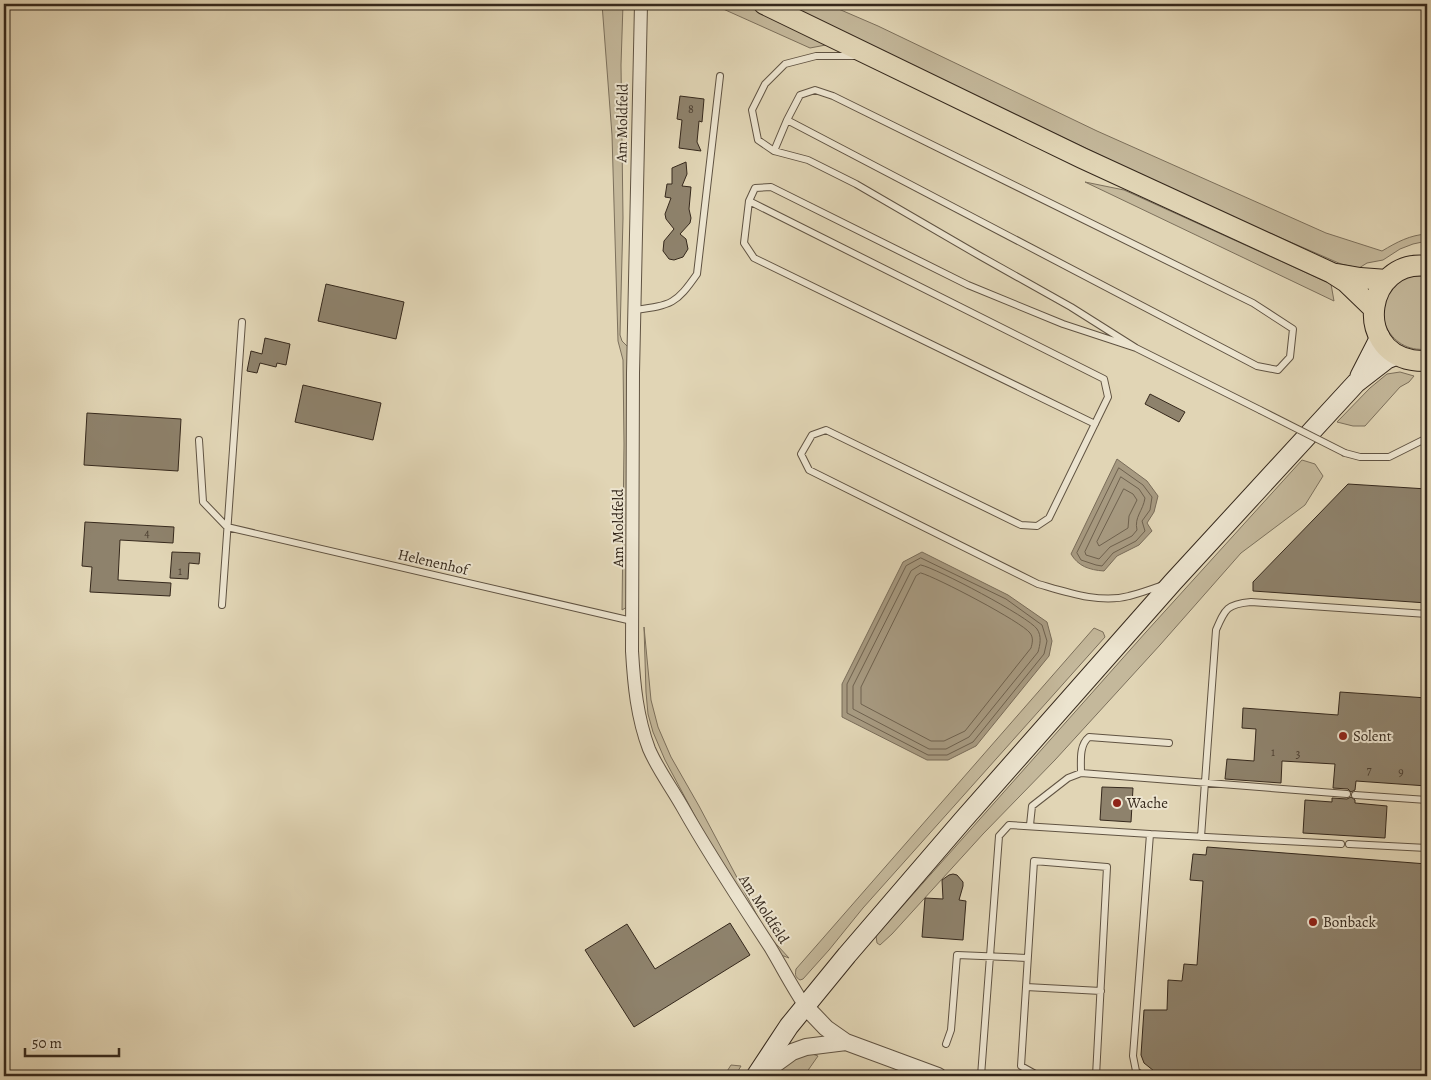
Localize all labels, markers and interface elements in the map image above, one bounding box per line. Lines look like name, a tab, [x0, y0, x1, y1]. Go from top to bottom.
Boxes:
street label: Am Moldfeld	[611, 83, 633, 163]
house number: 8	[688, 101, 694, 117]
street label: Am Moldfeld	[608, 488, 628, 568]
house number: 4	[144, 525, 150, 541]
street label: Helenenhof	[396, 544, 472, 580]
house number: 1	[178, 563, 182, 579]
place label: Solent	[1353, 726, 1392, 746]
marker: Solent	[1337, 730, 1349, 742]
house number: 1	[1271, 744, 1275, 760]
house number: 3	[1296, 746, 1301, 762]
house number: 7	[1366, 762, 1372, 778]
house number: 9	[1398, 764, 1404, 780]
place label: Wache	[1126, 793, 1168, 813]
marker: Wache	[1111, 797, 1123, 809]
street label: Am Moldfeld	[734, 870, 794, 948]
place label: Bonback	[1323, 912, 1376, 932]
marker: Bonback	[1307, 916, 1319, 928]
scale bar	[25, 1025, 119, 1057]
text: 50 m	[32, 1033, 62, 1053]

